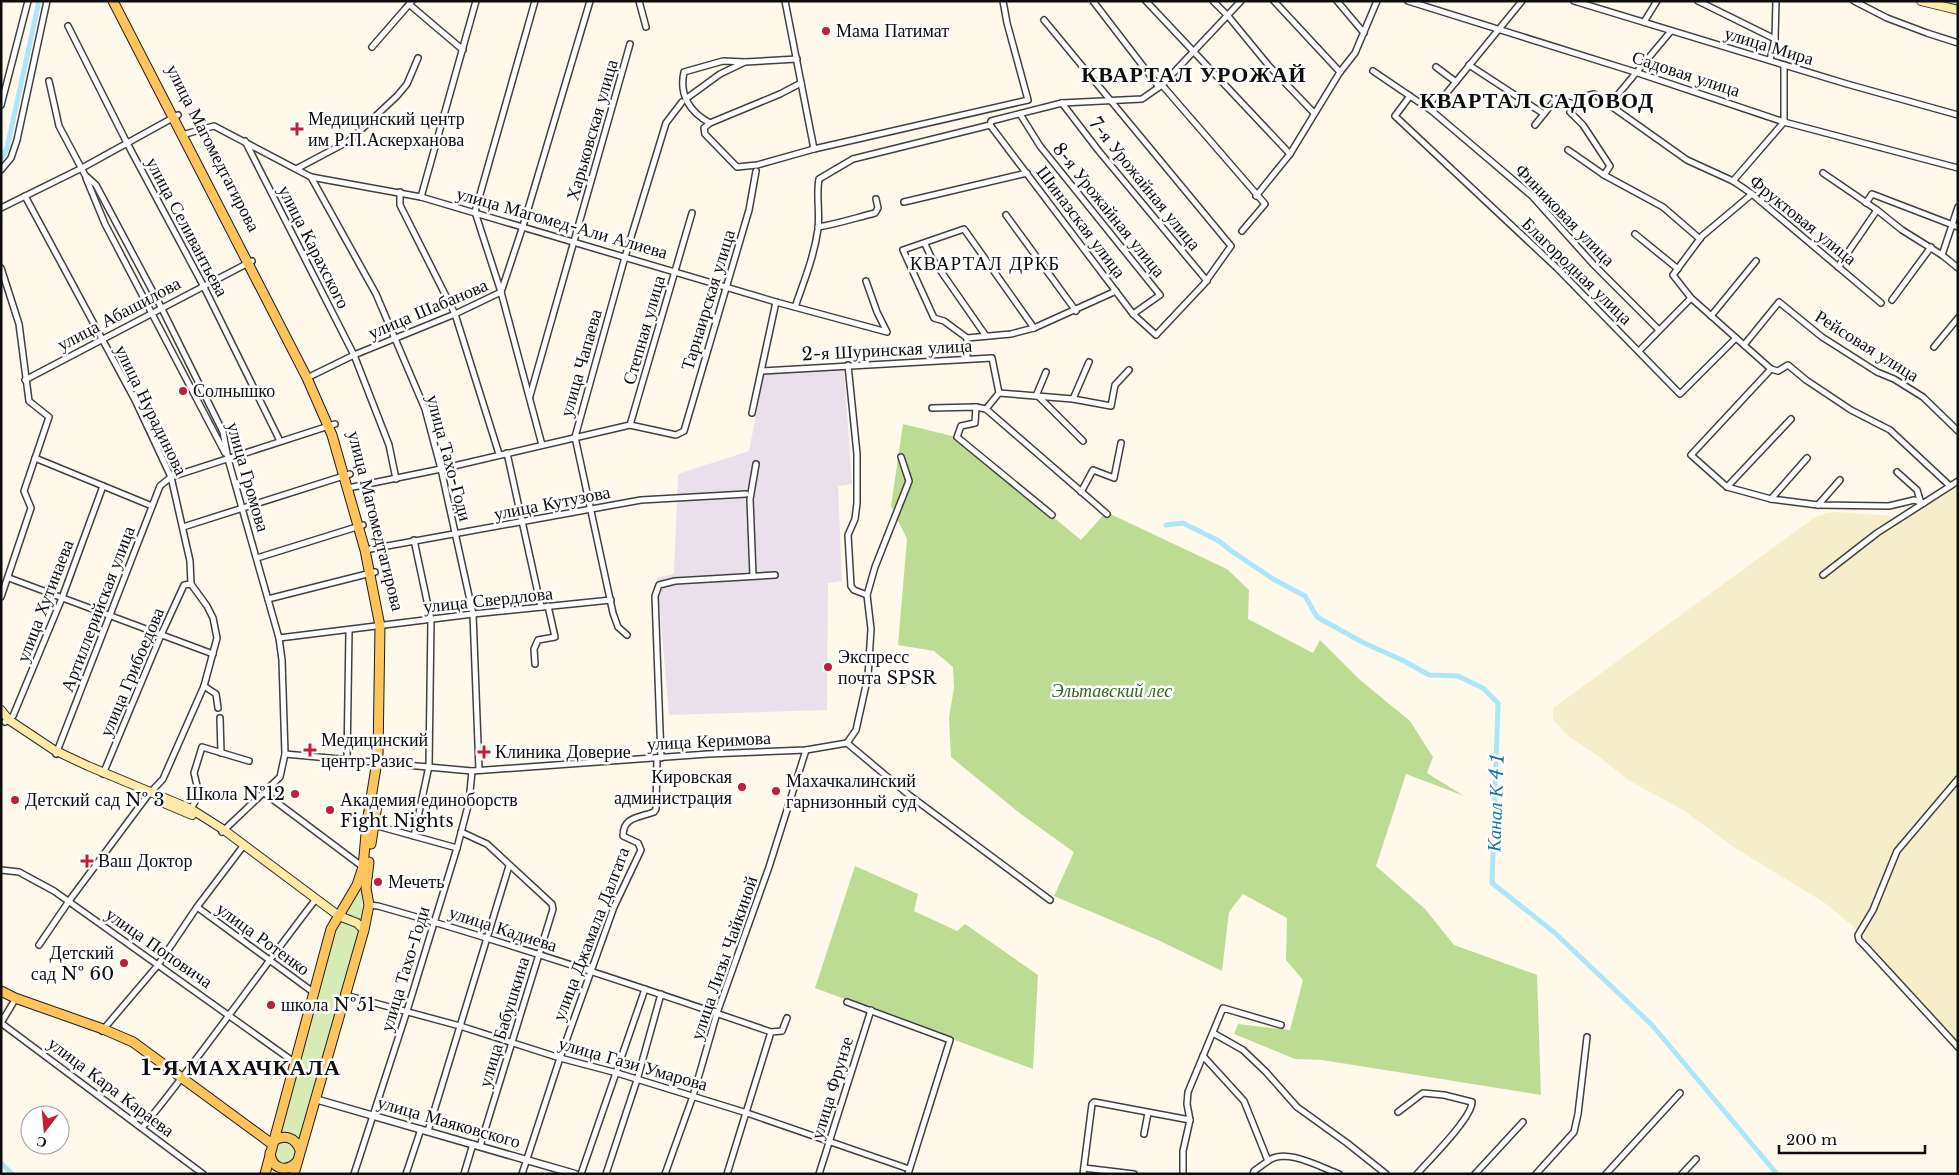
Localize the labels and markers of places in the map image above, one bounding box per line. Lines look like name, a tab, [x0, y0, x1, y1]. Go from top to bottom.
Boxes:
place label: Мама Патимат	[836, 20, 949, 42]
marker: Мама Патимат	[820, 25, 832, 37]
place label: Медицинский центр им Р.П.Аскерханова	[308, 108, 465, 151]
marker: Медицинский центр им Р.П.Аскерханова	[290, 122, 304, 136]
place label: Солнышко	[193, 380, 275, 402]
marker: Солнышко	[177, 385, 189, 397]
place label: Экспресс почта SPSR	[838, 646, 937, 689]
marker: Экспресс почта SPSR	[822, 661, 834, 673]
place label: Медицинский центр Разис	[321, 729, 429, 772]
place label: Клиника Доверие	[495, 741, 631, 763]
marker: Медицинский центр Разис	[303, 743, 317, 757]
marker: Клиника Доверие	[477, 745, 491, 759]
place label: Кировская администрация	[614, 766, 732, 809]
place label: Махачкалинский гарнизонный суд	[786, 770, 917, 813]
marker: Кировская администрация	[736, 781, 748, 793]
place label: Школа №12	[186, 783, 285, 805]
marker: Махачкалинский гарнизонный суд	[770, 785, 782, 797]
marker: Школа №12	[289, 788, 301, 800]
place label: Детский сад № 3	[25, 789, 165, 811]
place label: Академия единоборств Fight Nights	[340, 789, 518, 832]
marker: Детский сад № 3	[9, 794, 21, 806]
marker: Академия единоборств Fight Nights	[324, 804, 336, 816]
place label: Ваш Доктор	[98, 850, 192, 872]
marker: Ваш Доктор	[80, 854, 94, 868]
place label: Мечеть	[388, 871, 444, 893]
marker: Мечеть	[372, 876, 384, 888]
place label: Детский сад № 60	[31, 942, 114, 985]
marker: Детский сад № 60	[118, 957, 130, 969]
place label: школа №51	[281, 994, 375, 1016]
marker: школа №51	[265, 999, 277, 1011]

